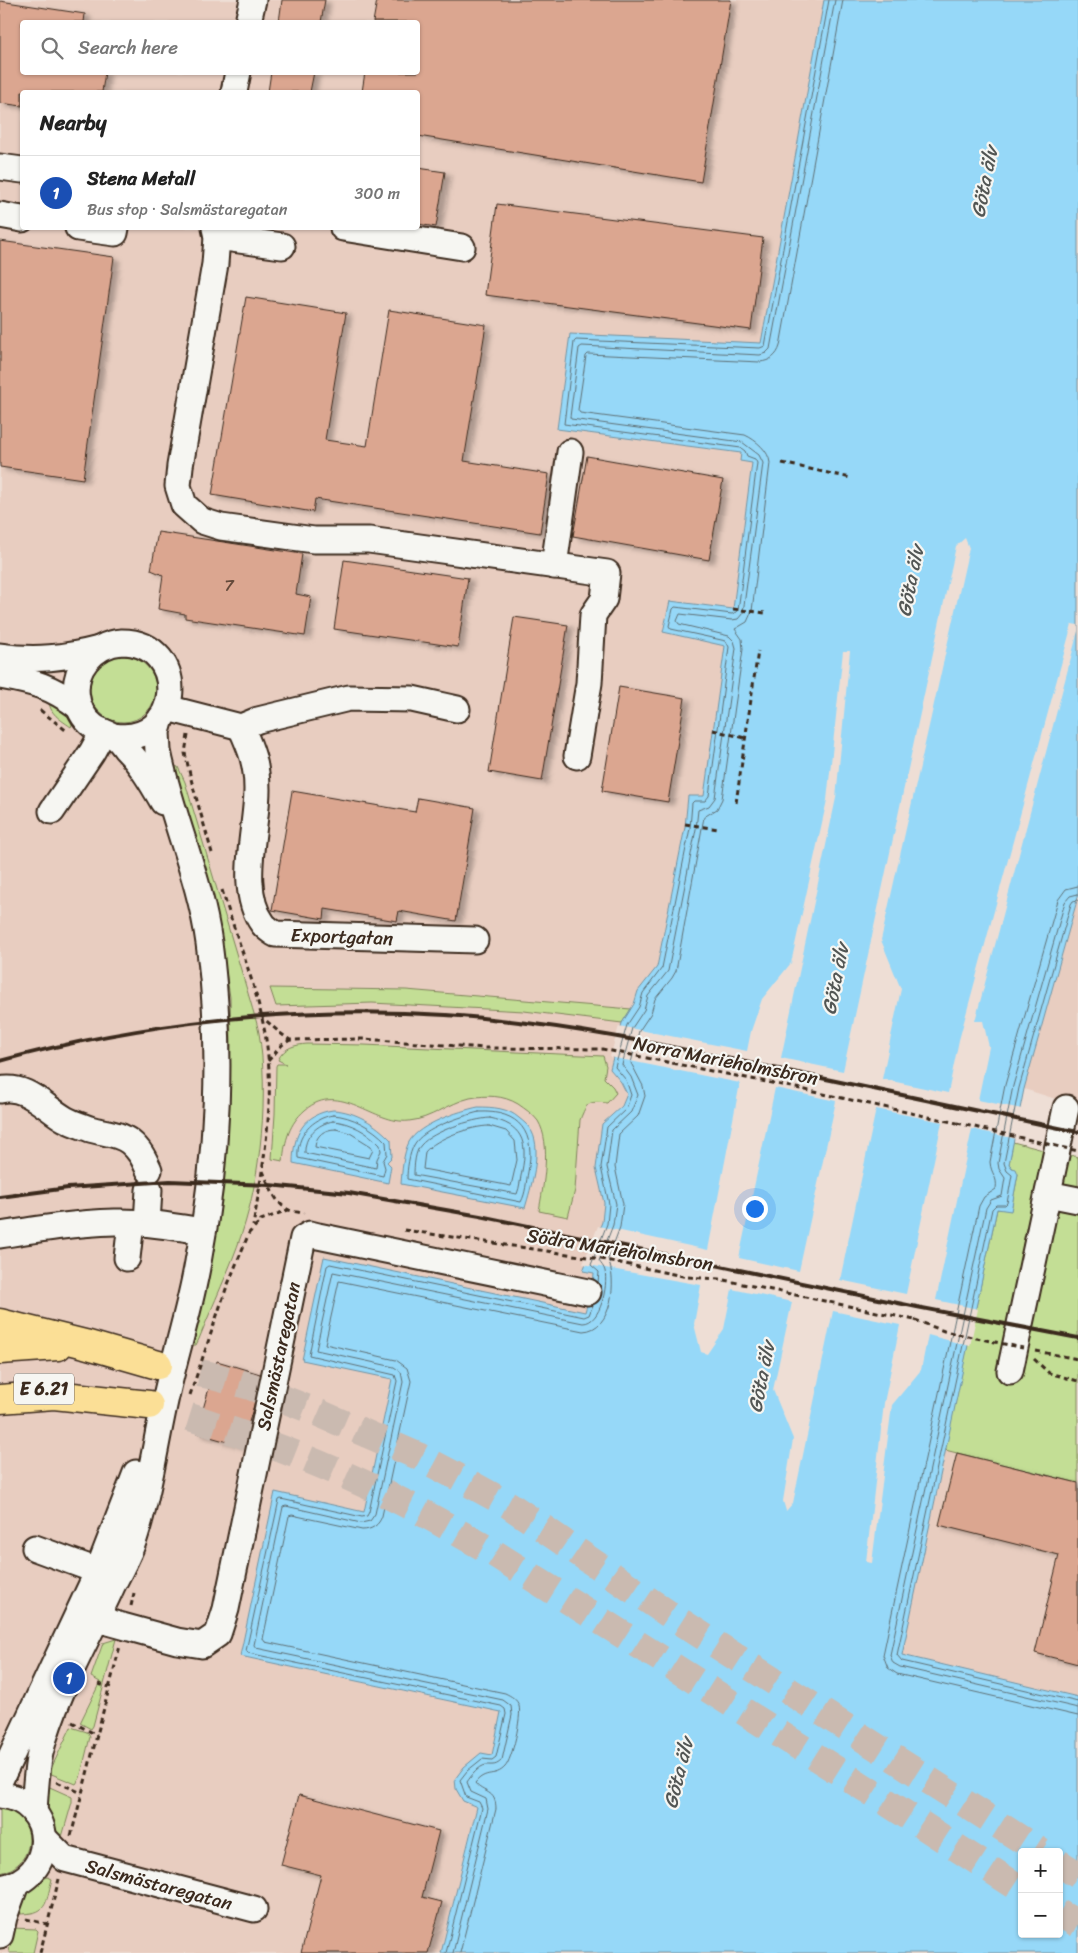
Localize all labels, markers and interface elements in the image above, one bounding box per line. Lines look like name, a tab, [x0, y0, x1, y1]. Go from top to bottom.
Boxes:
search box	[20, 20, 420, 75]
text: Search here	[78, 31, 178, 64]
icon: search	[38, 34, 66, 62]
text: Nearby	[40, 104, 106, 142]
water label: Göta älv	[960, 141, 1009, 221]
text: Stena Metall	[87, 162, 195, 195]
text: 1	[53, 179, 59, 208]
text: 300 m	[355, 179, 400, 208]
text: Bus stop · Salsmästaregatan	[87, 195, 288, 224]
water label: Göta älv	[886, 540, 935, 620]
house number: 7	[224, 571, 234, 600]
street label: Exportgatan	[290, 918, 394, 955]
water label: Göta älv	[811, 938, 860, 1018]
street label: Norra Marieholmsbron	[631, 1026, 821, 1095]
your location	[742, 1196, 768, 1222]
street label: Södra Marieholmsbron	[524, 1218, 716, 1281]
street label: Salsmästaregatan	[247, 1279, 310, 1433]
water label: Göta älv	[737, 1336, 786, 1416]
road number: E 6.21	[14, 1374, 74, 1405]
pin: 1	[53, 1659, 85, 1697]
water label: Göta älv	[653, 1732, 705, 1812]
map controls	[1018, 1848, 1063, 1938]
button: +	[1018, 1848, 1063, 1893]
street label: Salsmästaregatan	[82, 1849, 236, 1920]
button: −	[1018, 1893, 1063, 1938]

